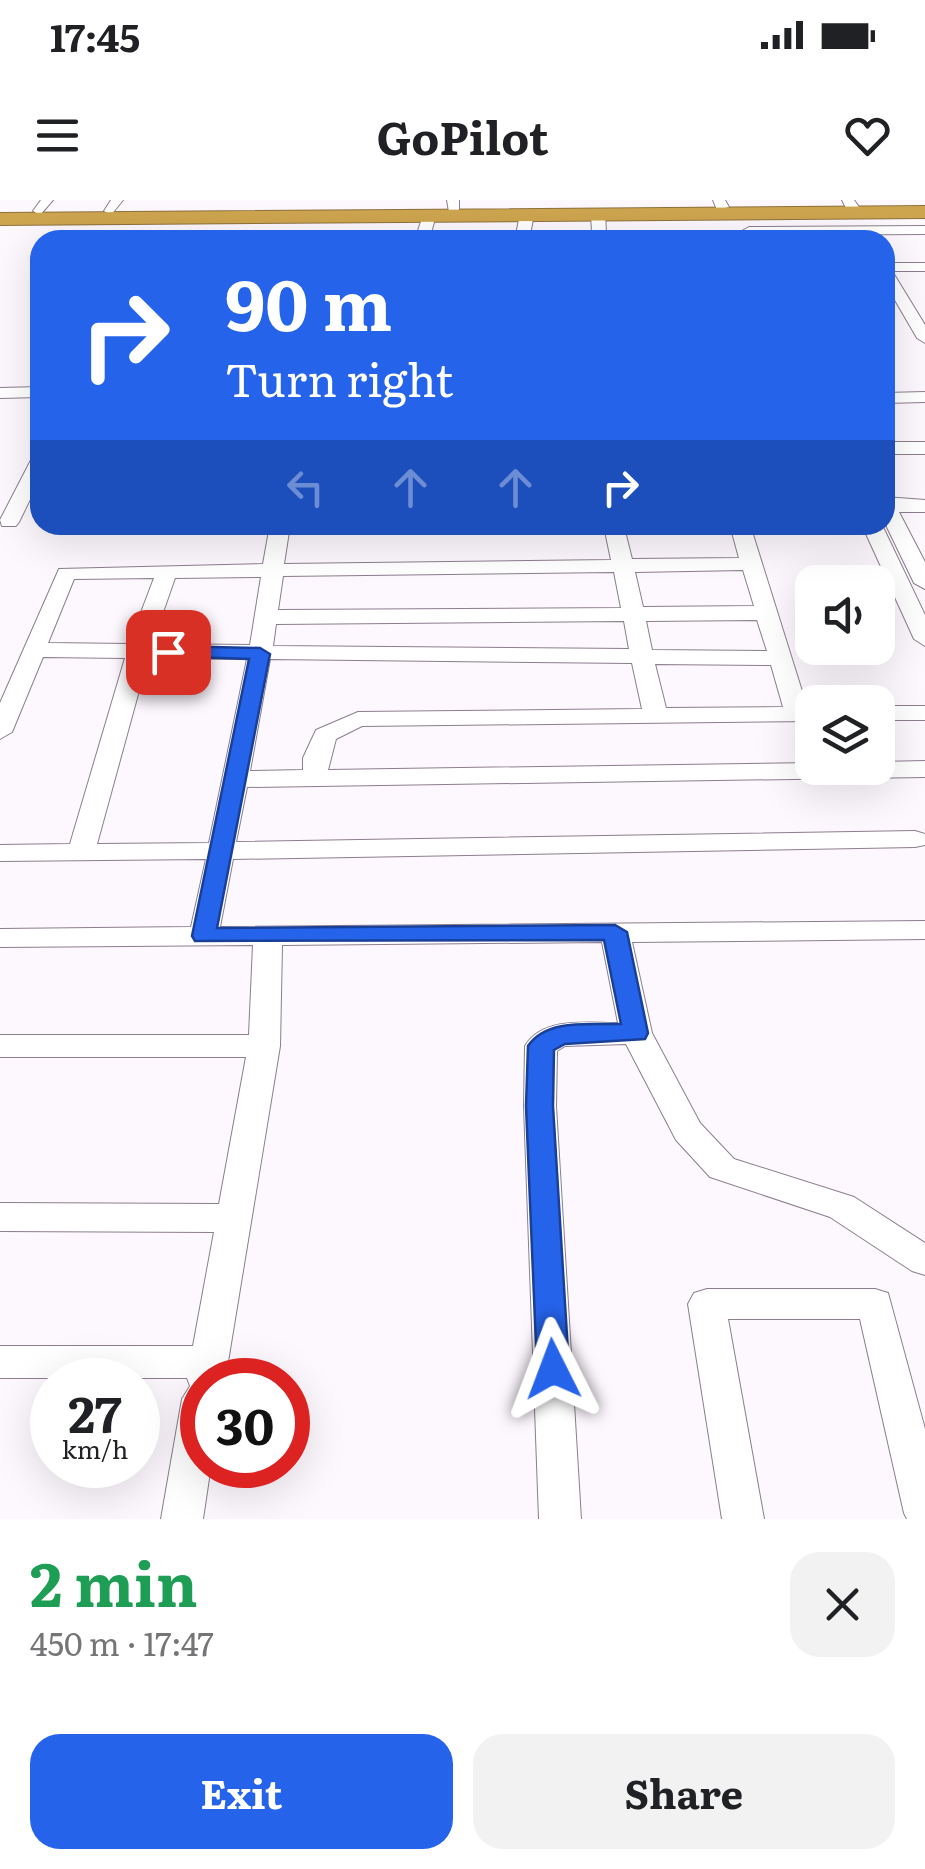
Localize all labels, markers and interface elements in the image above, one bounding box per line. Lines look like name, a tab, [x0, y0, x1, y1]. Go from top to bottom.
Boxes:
text: 17:45	[50, 7, 140, 64]
text: GoPilot	[377, 102, 548, 169]
icon: menu	[30, 108, 85, 163]
icon: heart	[840, 108, 895, 163]
text: 90 m	[225, 249, 392, 353]
icon: right	[60, 270, 190, 400]
text: Turn right	[225, 344, 453, 411]
icon: left	[278, 460, 333, 515]
icon: ahead	[383, 460, 438, 515]
icon: ahead	[488, 460, 543, 515]
icon: right	[593, 460, 648, 515]
map controls	[795, 565, 895, 785]
button: sound	[795, 565, 895, 665]
pin	[126, 610, 211, 695]
icon: arrive	[141, 625, 196, 680]
button: layers	[795, 685, 895, 785]
position arrow	[501, 1317, 605, 1421]
speed limit sign: 30	[180, 1358, 310, 1488]
text: 27	[68, 1374, 122, 1448]
text: km/h	[62, 1430, 128, 1467]
text: 2 min	[30, 1536, 198, 1625]
button: close	[790, 1552, 895, 1657]
text: 450 m · 17:47	[30, 1618, 214, 1666]
button: Exit	[30, 1734, 453, 1849]
button: Share	[473, 1734, 895, 1849]

